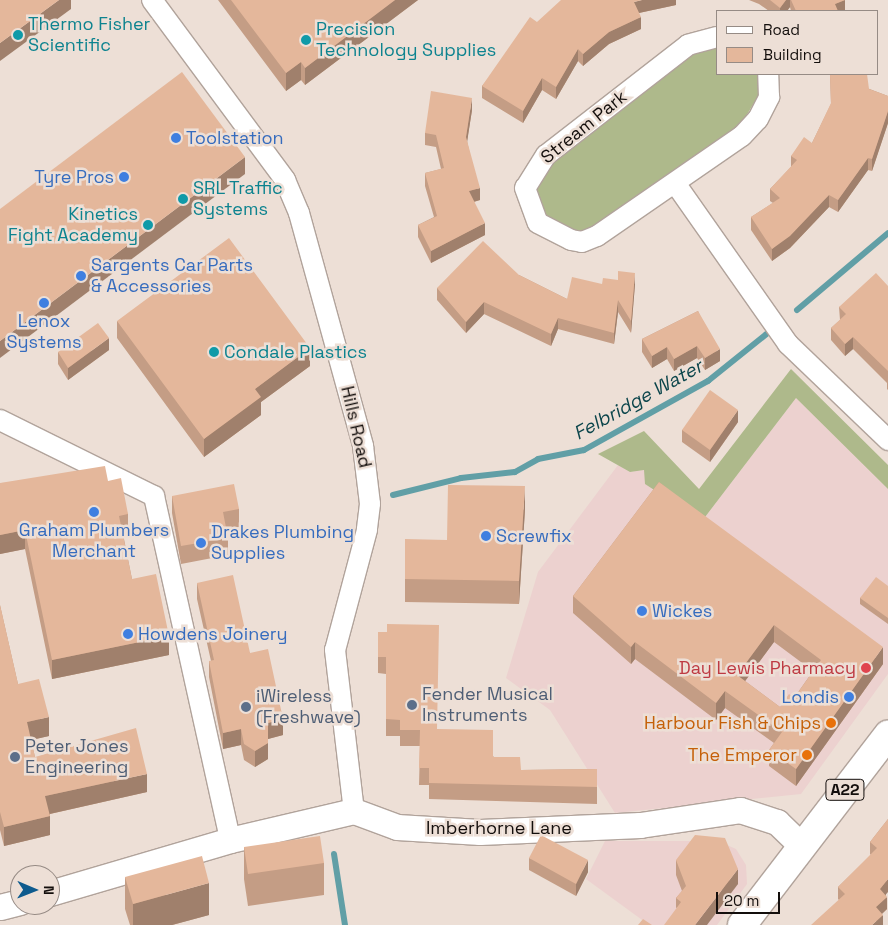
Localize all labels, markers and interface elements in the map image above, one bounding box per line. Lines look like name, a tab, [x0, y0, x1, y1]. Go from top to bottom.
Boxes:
legend	[716, 10, 878, 75]
place label: Thermo Fisher Scientific	[28, 14, 150, 56]
place label: Precision Technology Supplies	[316, 19, 496, 62]
text: Road	[763, 20, 800, 39]
marker: Thermo Fisher Scientific	[12, 29, 24, 41]
marker: Precision Technology Supplies	[300, 34, 312, 46]
text: Building	[763, 45, 822, 64]
street label: Stream Park	[537, 86, 631, 168]
place label: Toolstation	[186, 127, 284, 149]
marker: Toolstation	[170, 132, 182, 144]
place label: Tyre Pros	[34, 166, 114, 188]
marker: Tyre Pros	[118, 171, 130, 183]
place label: SRL Traffic Systems	[193, 178, 284, 220]
marker: SRL Traffic Systems	[177, 193, 189, 205]
place label: Kinetics Fight Academy	[8, 204, 138, 246]
marker: Kinetics Fight Academy	[142, 219, 154, 231]
place label: Sargents Car Parts & Accessories	[91, 255, 253, 298]
marker: Sargents Car Parts & Accessories	[75, 270, 87, 282]
marker: Lenox Systems	[38, 297, 50, 309]
place label: Lenox Systems	[7, 311, 81, 354]
place label: Condale Plastics	[224, 341, 367, 363]
marker: Condale Plastics	[208, 346, 220, 358]
water label: Felbridge Water	[569, 355, 707, 445]
street label: Hills Road	[336, 384, 376, 470]
marker: Graham Plumbers Merchant	[88, 506, 100, 518]
place label: Graham Plumbers Merchant	[19, 520, 169, 562]
place label: Drakes Plumbing Supplies	[211, 522, 354, 564]
place label: Screwfix	[496, 525, 572, 547]
marker: Screwfix	[480, 530, 492, 542]
marker: Drakes Plumbing Supplies	[195, 537, 207, 549]
place label: Wickes	[652, 600, 712, 622]
marker: Wickes	[636, 605, 648, 617]
place label: Howdens Joinery	[138, 623, 288, 645]
marker: Howdens Joinery	[122, 628, 134, 640]
place label: Day Lewis Pharmacy	[679, 657, 856, 679]
marker: Day Lewis Pharmacy	[860, 662, 872, 674]
place label: Fender Musical Instruments	[422, 684, 553, 726]
place label: iWireless (Freshwave)	[256, 686, 361, 729]
place label: Londis	[782, 686, 839, 708]
marker: Londis	[843, 691, 855, 703]
marker: Fender Musical Instruments	[406, 699, 418, 711]
marker: iWireless (Freshwave)	[240, 701, 252, 713]
place label: Harbour Fish & Chips	[644, 712, 821, 734]
marker: Harbour Fish & Chips	[825, 717, 837, 729]
place label: Peter Jones Engineering	[25, 736, 128, 779]
place label: The Emperor	[688, 744, 797, 766]
marker: The Emperor	[801, 749, 813, 761]
marker: Peter Jones Engineering	[9, 751, 21, 763]
road number: A22	[825, 776, 865, 804]
street label: Imberhorne Lane	[426, 817, 572, 839]
north arrow	[10, 865, 60, 915]
scale bar	[718, 882, 782, 914]
text: N	[40, 885, 58, 895]
text: 20 m	[724, 891, 759, 910]

